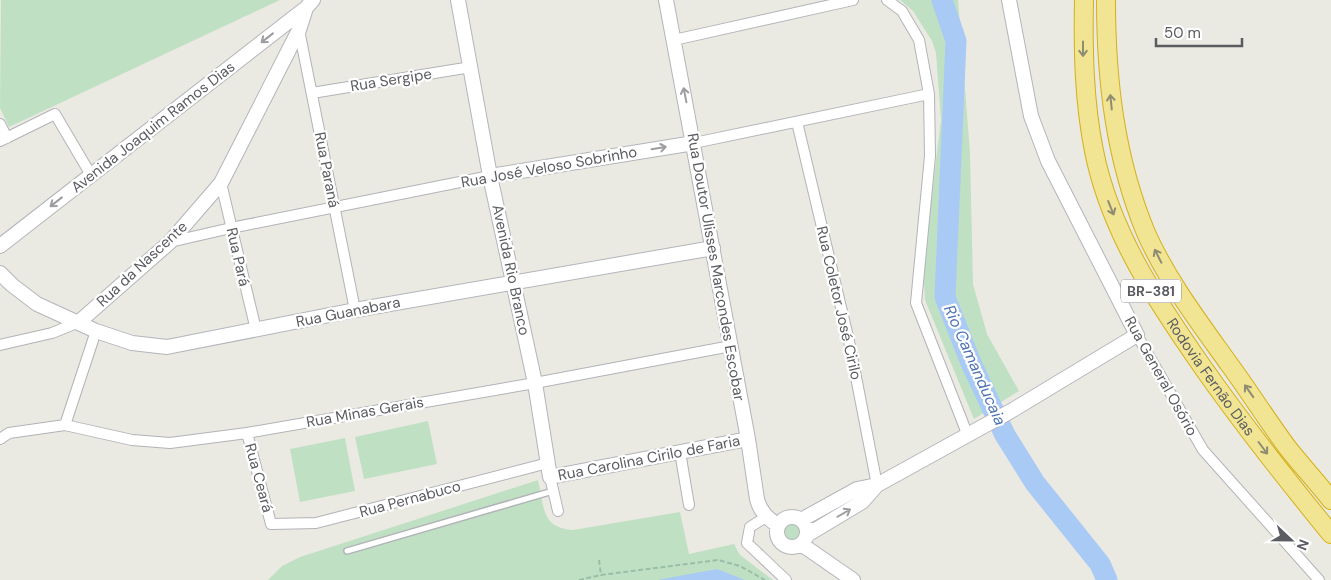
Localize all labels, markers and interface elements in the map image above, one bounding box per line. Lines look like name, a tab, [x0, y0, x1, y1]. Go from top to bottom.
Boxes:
scale bar	[1156, 15, 1242, 47]
text: 50 m	[1164, 23, 1201, 43]
one-way arrow	[260, 33, 274, 43]
one-way arrow	[1078, 40, 1088, 56]
street label: Avenida Joaquim Ramos Dias	[67, 57, 239, 197]
street label: Rua Sergipe	[349, 64, 433, 96]
one-way arrow	[679, 87, 689, 103]
one-way arrow	[1106, 94, 1116, 110]
street label: Rua Paraná	[310, 130, 344, 210]
street label: Rua Doutor Ulisses Marcondes Escobar	[683, 132, 750, 403]
street label: Rua José Veloso Sobrinho	[459, 142, 639, 192]
one-way arrow	[651, 143, 667, 153]
one-way arrow	[50, 197, 63, 208]
one-way arrow	[1107, 200, 1116, 215]
street label: Avenida Rio Branco	[487, 203, 535, 337]
street label: Rua da Nascente	[92, 217, 192, 311]
street label: Rua Coletor José Cirilo	[812, 224, 866, 382]
street label: Rua Pará	[222, 226, 254, 288]
one-way arrow	[1153, 249, 1163, 264]
road number: BR-381	[1121, 280, 1181, 302]
street label: Rua Guanabara	[294, 292, 402, 332]
water label: Rio Camanducaia	[939, 301, 1011, 429]
street label: Rua General Osório	[1120, 313, 1202, 439]
street label: Rodovia Fernão Dias	[1162, 314, 1260, 440]
one-way arrow	[1244, 385, 1254, 399]
street label: Rua Minas Gerais	[305, 392, 425, 432]
street label: Rua Carolina Cirilo de Faria	[556, 431, 742, 485]
street label: Rua Ceará	[240, 441, 278, 515]
one-way arrow	[1257, 441, 1268, 454]
street label: Rua Pernabuco	[357, 476, 463, 522]
one-way arrow	[837, 507, 851, 517]
north arrow	[1266, 515, 1316, 565]
text: N	[1293, 537, 1313, 553]

